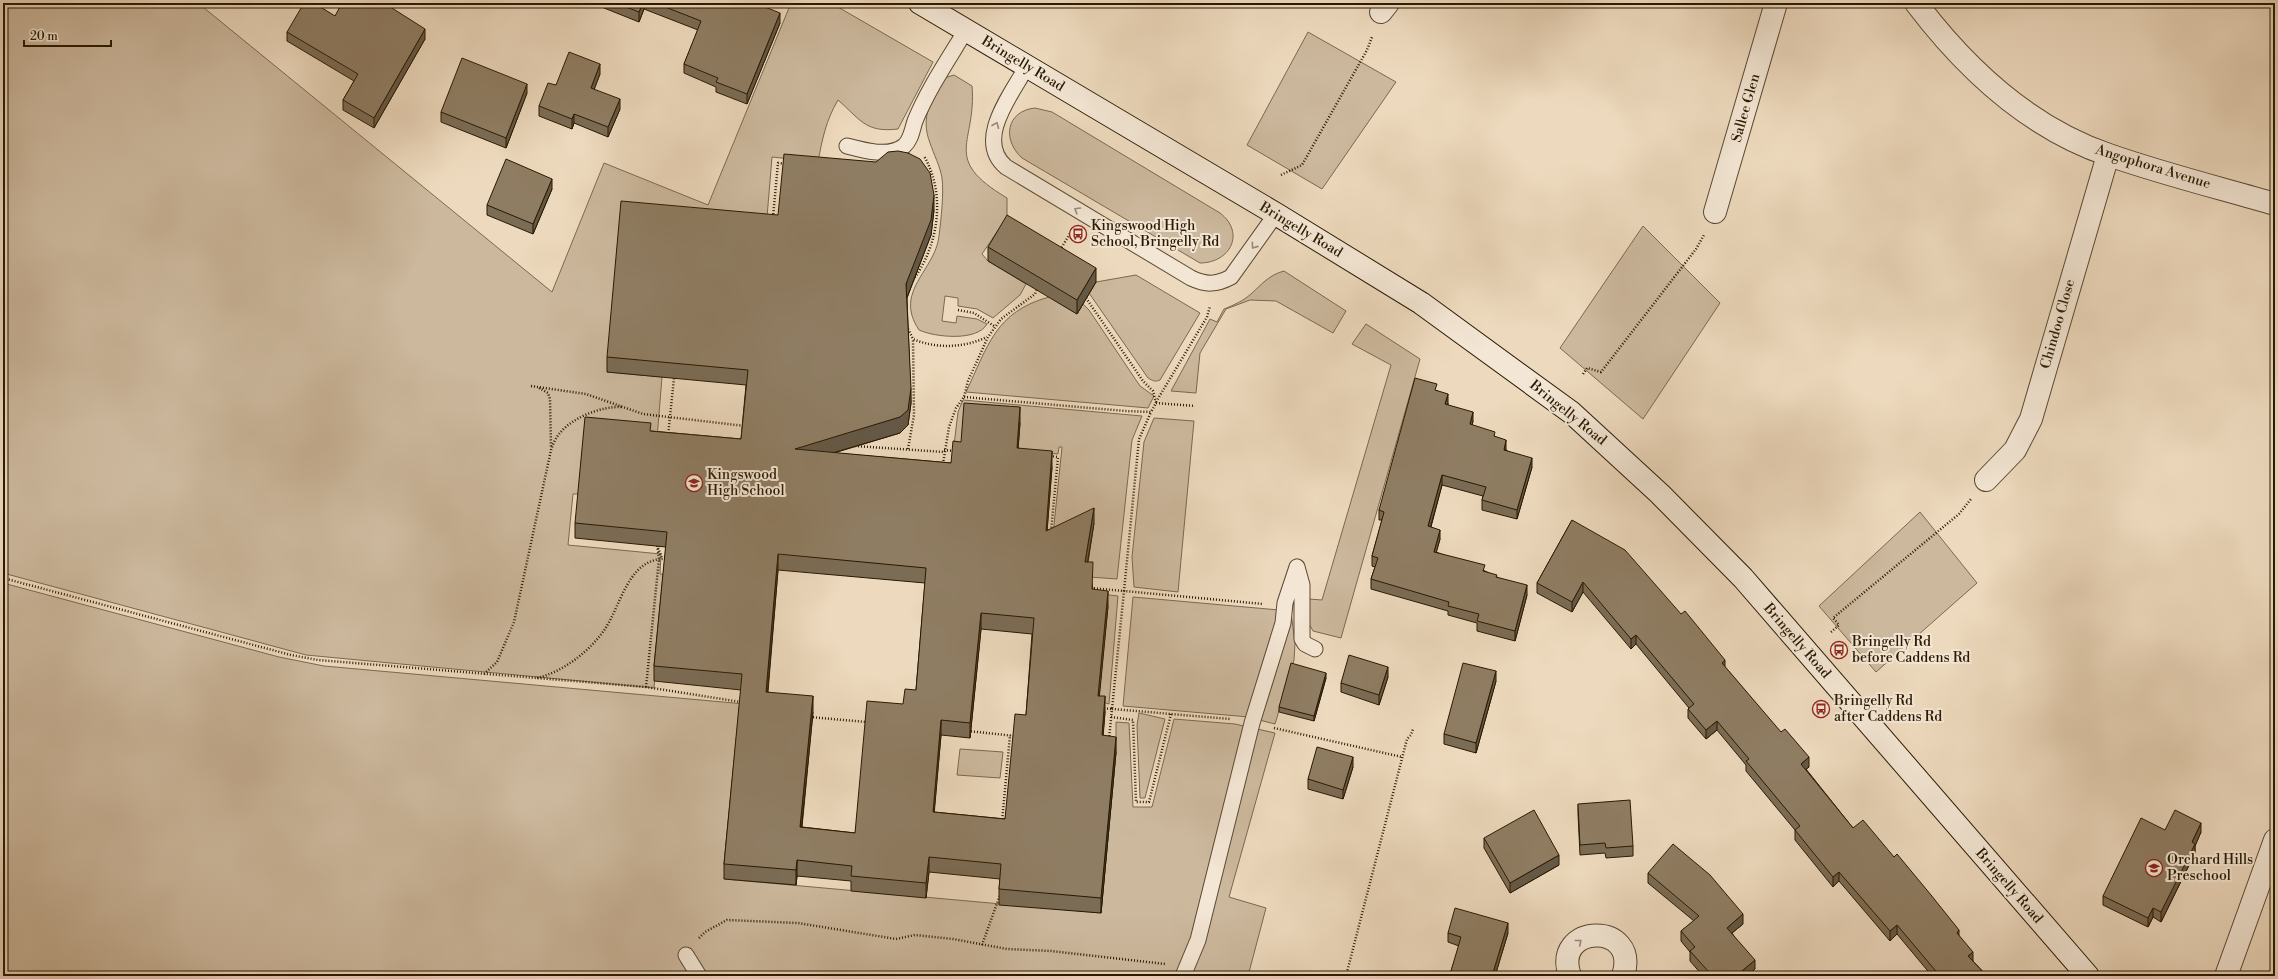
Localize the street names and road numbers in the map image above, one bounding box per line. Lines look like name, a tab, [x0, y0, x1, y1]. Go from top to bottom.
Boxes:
street label: Bringelly Road	[977, 32, 1068, 96]
street label: Sallee Glen	[1728, 71, 1765, 144]
street label: Angophora Avenue	[2092, 141, 2213, 193]
street label: Bringelly Road	[1255, 198, 1346, 262]
street label: Chindoo Close	[2037, 277, 2079, 371]
street label: Bringelly Road	[1525, 376, 1610, 450]
street label: Bringelly Road	[1759, 599, 1835, 682]
street label: Bringelly Road	[1971, 844, 2047, 927]

